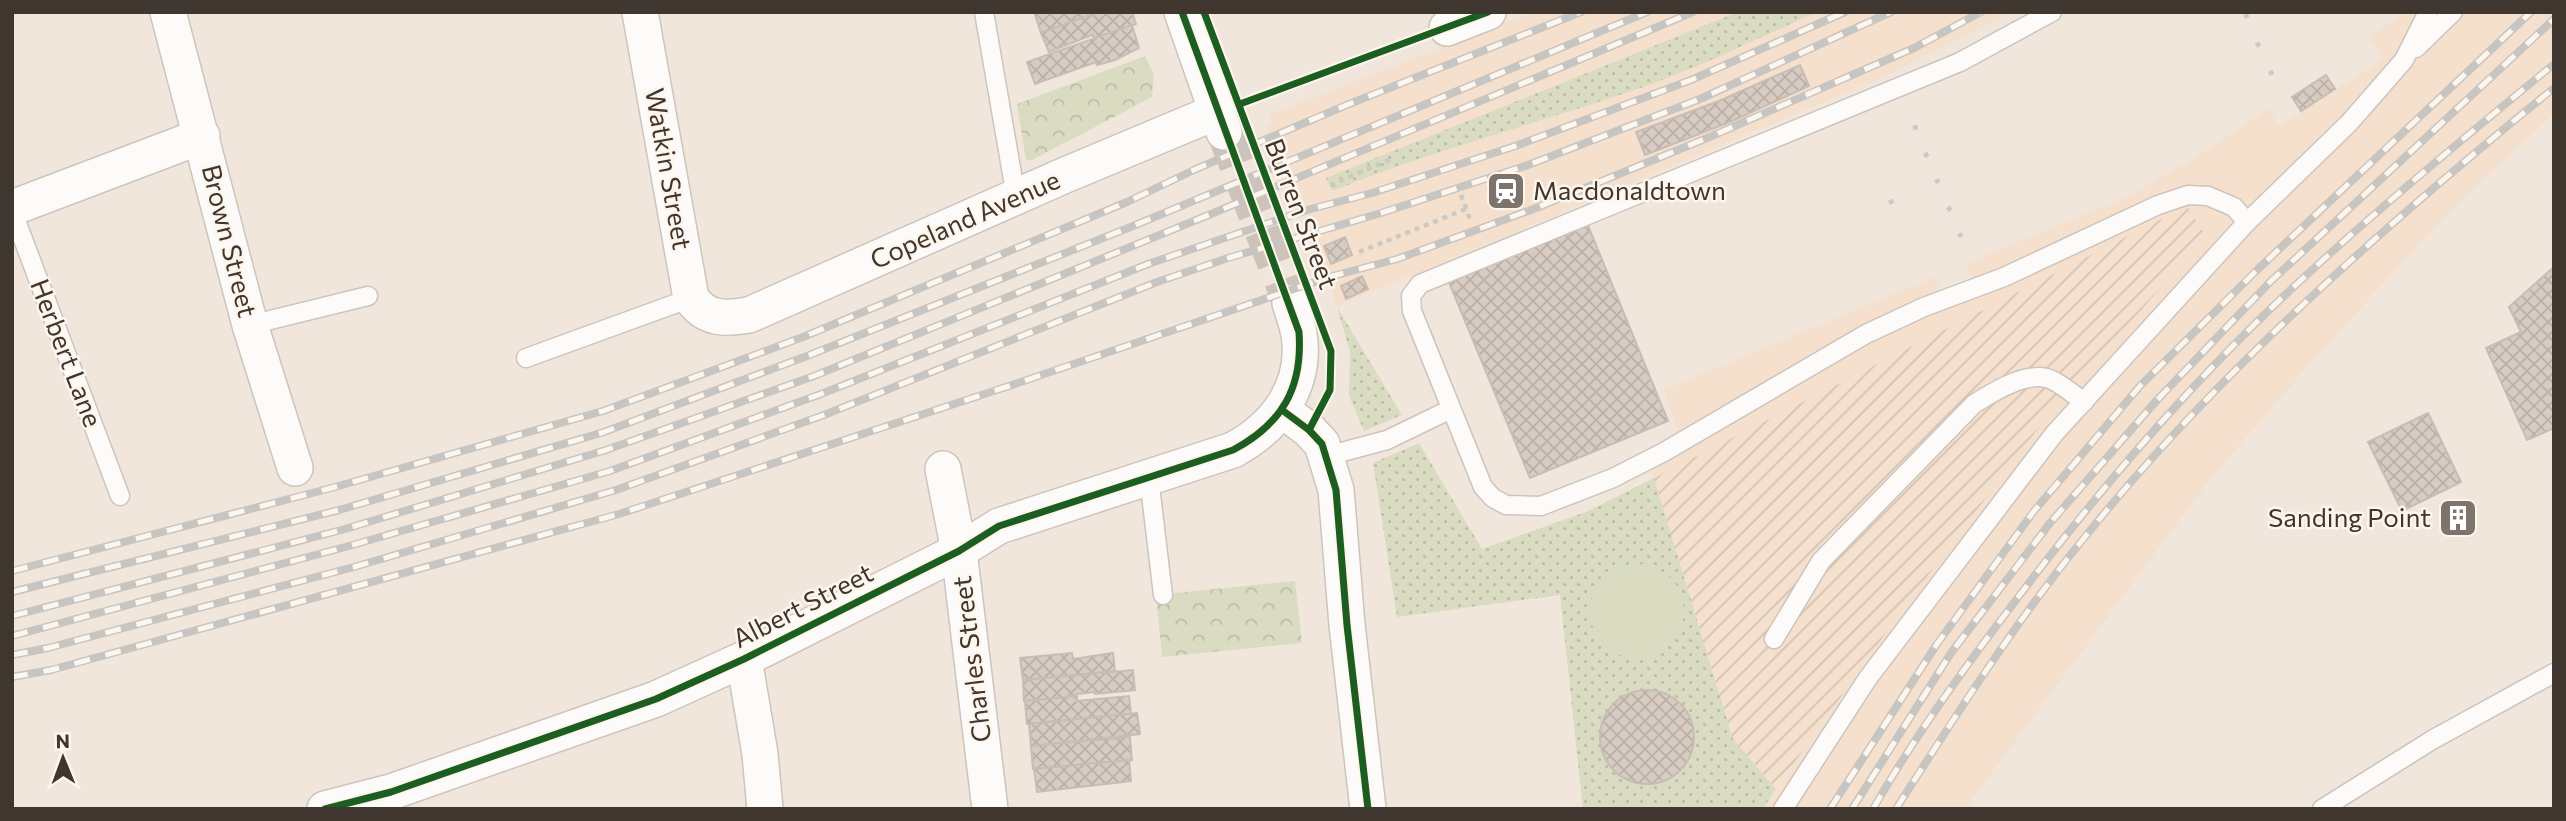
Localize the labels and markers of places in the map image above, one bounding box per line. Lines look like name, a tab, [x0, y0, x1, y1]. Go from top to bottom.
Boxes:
station icon: Macdonaldtown	[1485, 170, 1527, 212]
place label: Macdonaldtown	[1533, 174, 1726, 205]
building icon: Sanding Point	[2437, 497, 2479, 539]
place label: Sanding Point	[2268, 501, 2431, 532]

